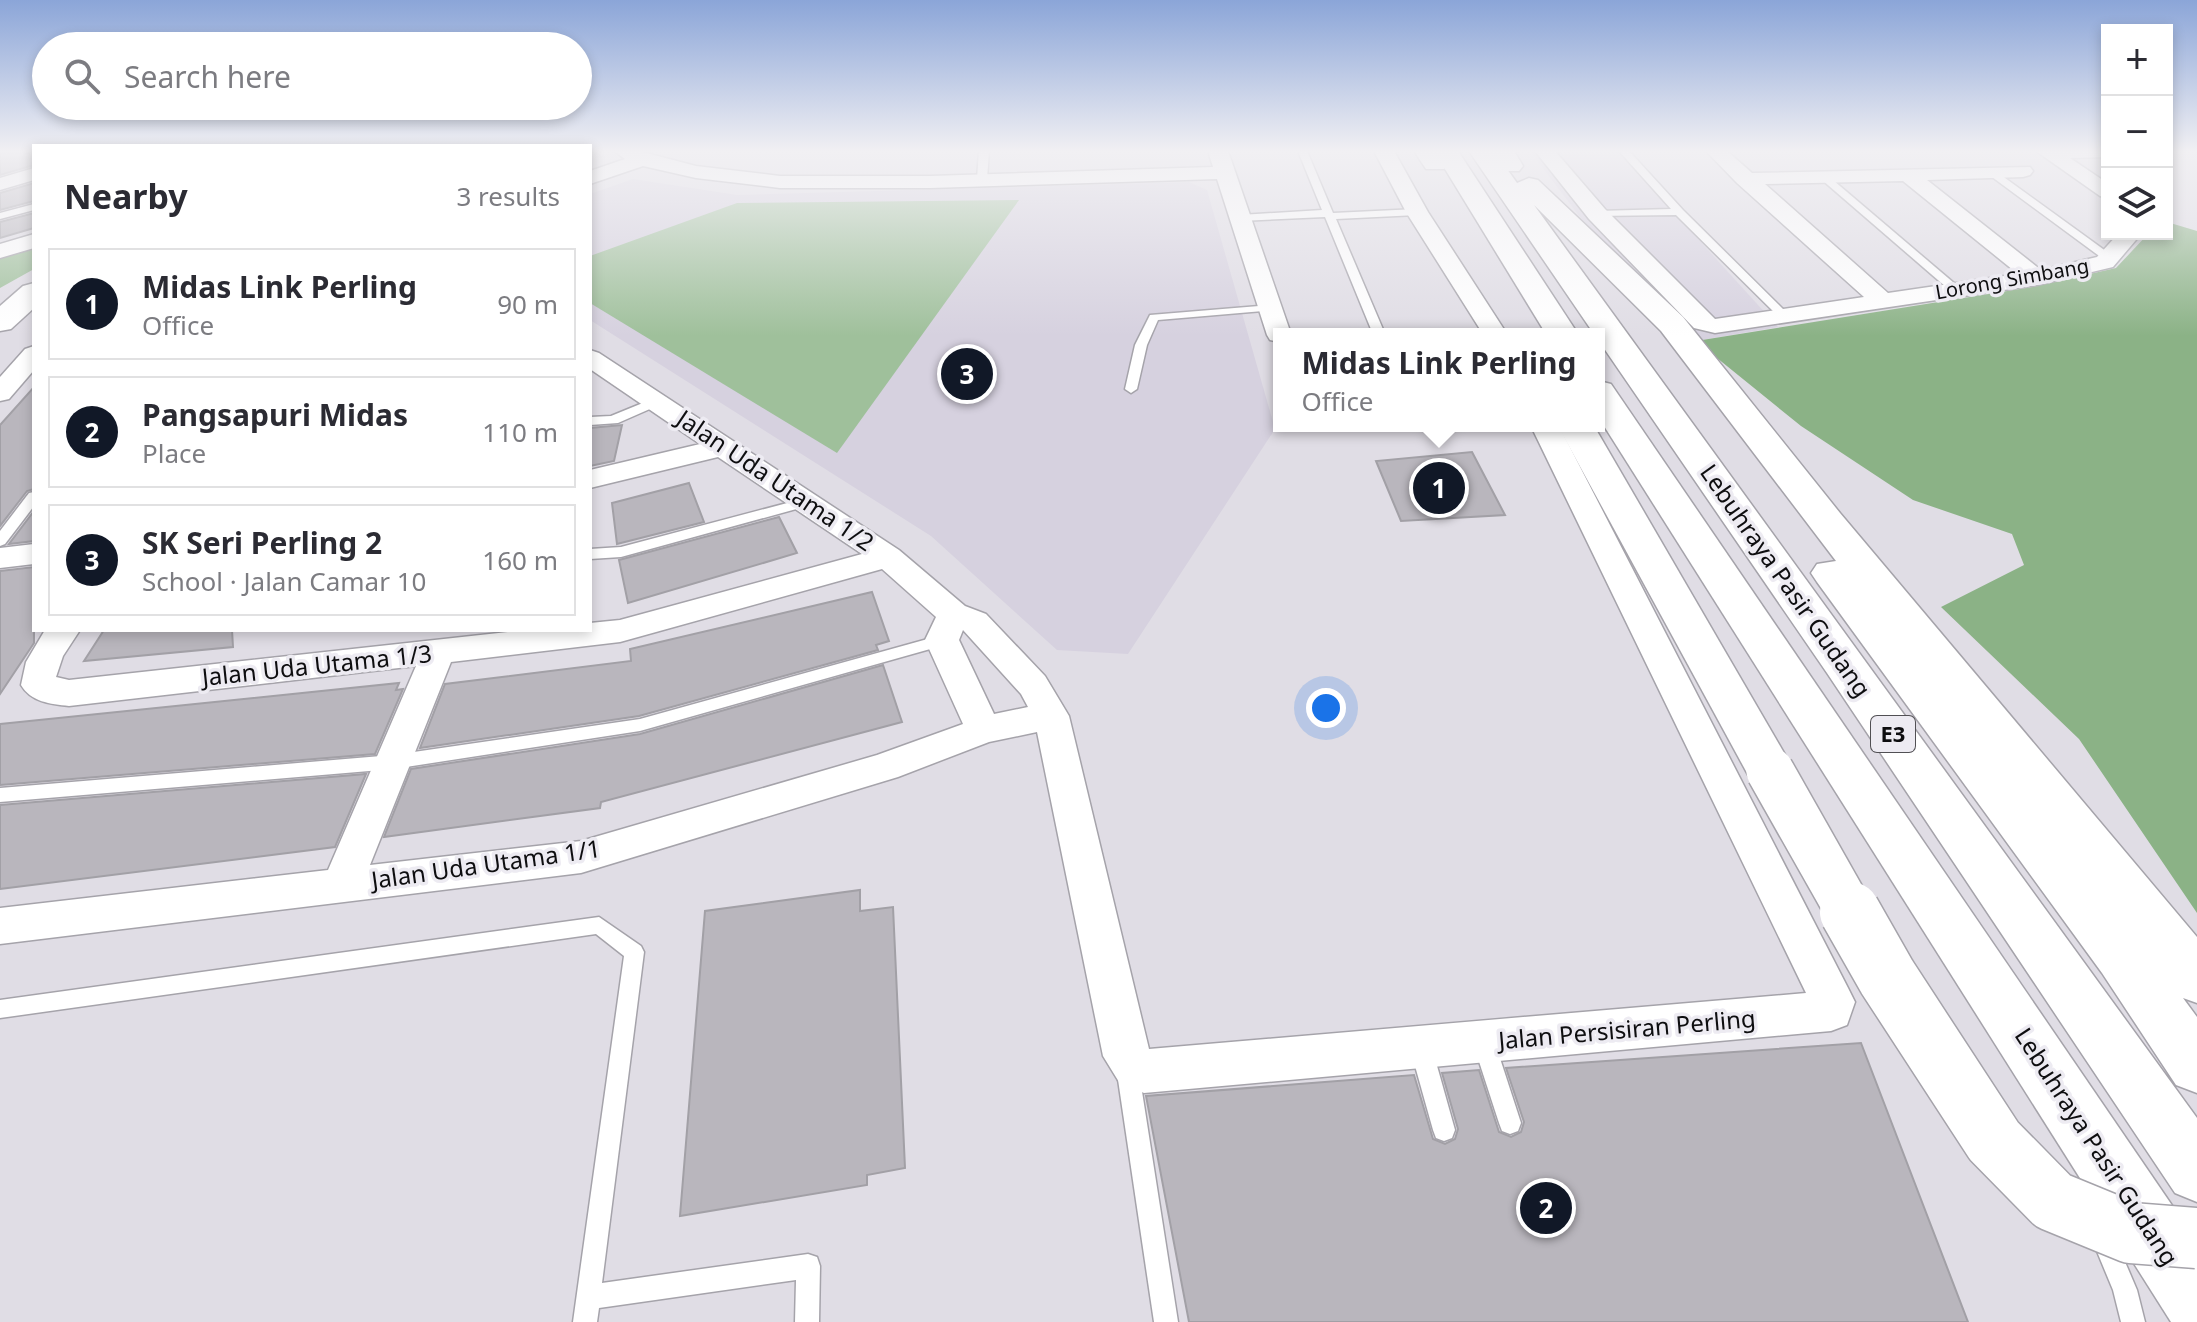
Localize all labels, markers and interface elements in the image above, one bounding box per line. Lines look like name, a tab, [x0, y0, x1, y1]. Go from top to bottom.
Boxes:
map controls	[2101, 24, 2173, 240]
button: +	[2101, 24, 2173, 96]
search box	[32, 32, 592, 120]
icon: search	[60, 54, 104, 98]
text: Search here	[124, 56, 291, 97]
button: −	[2101, 96, 2173, 168]
button: layers	[2101, 168, 2173, 240]
text: Nearby	[64, 173, 188, 219]
text: 3 results	[456, 178, 560, 214]
street label: Lorong Simbang	[1933, 252, 2091, 305]
text: Midas Link Perling	[142, 266, 417, 307]
text: 1	[85, 286, 99, 322]
text: 90 m	[497, 286, 558, 322]
text: Office	[142, 307, 214, 343]
popup	[1273, 328, 1605, 432]
text: Midas Link Perling	[1301, 342, 1577, 383]
pin: 3	[941, 344, 993, 404]
text: Office	[1301, 383, 1374, 419]
text: Pangsapuri Midas	[142, 394, 408, 435]
street label: Jalan Uda Utama 1/2	[669, 400, 881, 558]
text: 2	[85, 414, 99, 450]
text: 110 m	[482, 414, 558, 450]
text: Place	[142, 435, 206, 471]
street label: Lebuhraya Pasir Gudang	[1693, 457, 1879, 703]
pin: 1	[1413, 458, 1465, 518]
text: SK Seri Perling 2	[142, 522, 382, 563]
text: 3	[85, 542, 99, 578]
text: 160 m	[482, 542, 558, 578]
text: School · Jalan Camar 10	[142, 563, 426, 599]
street label: Jalan Uda Utama 1/3	[198, 636, 433, 693]
your location	[1306, 688, 1346, 728]
road number: E3	[1871, 716, 1915, 752]
street label: Jalan Uda Utama 1/1	[367, 831, 602, 896]
street label: Jalan Persisiran Perling	[1495, 1001, 1757, 1056]
street label: Lebuhraya Pasir Gudang	[2008, 1021, 2187, 1271]
pin: 2	[1520, 1178, 1572, 1238]

